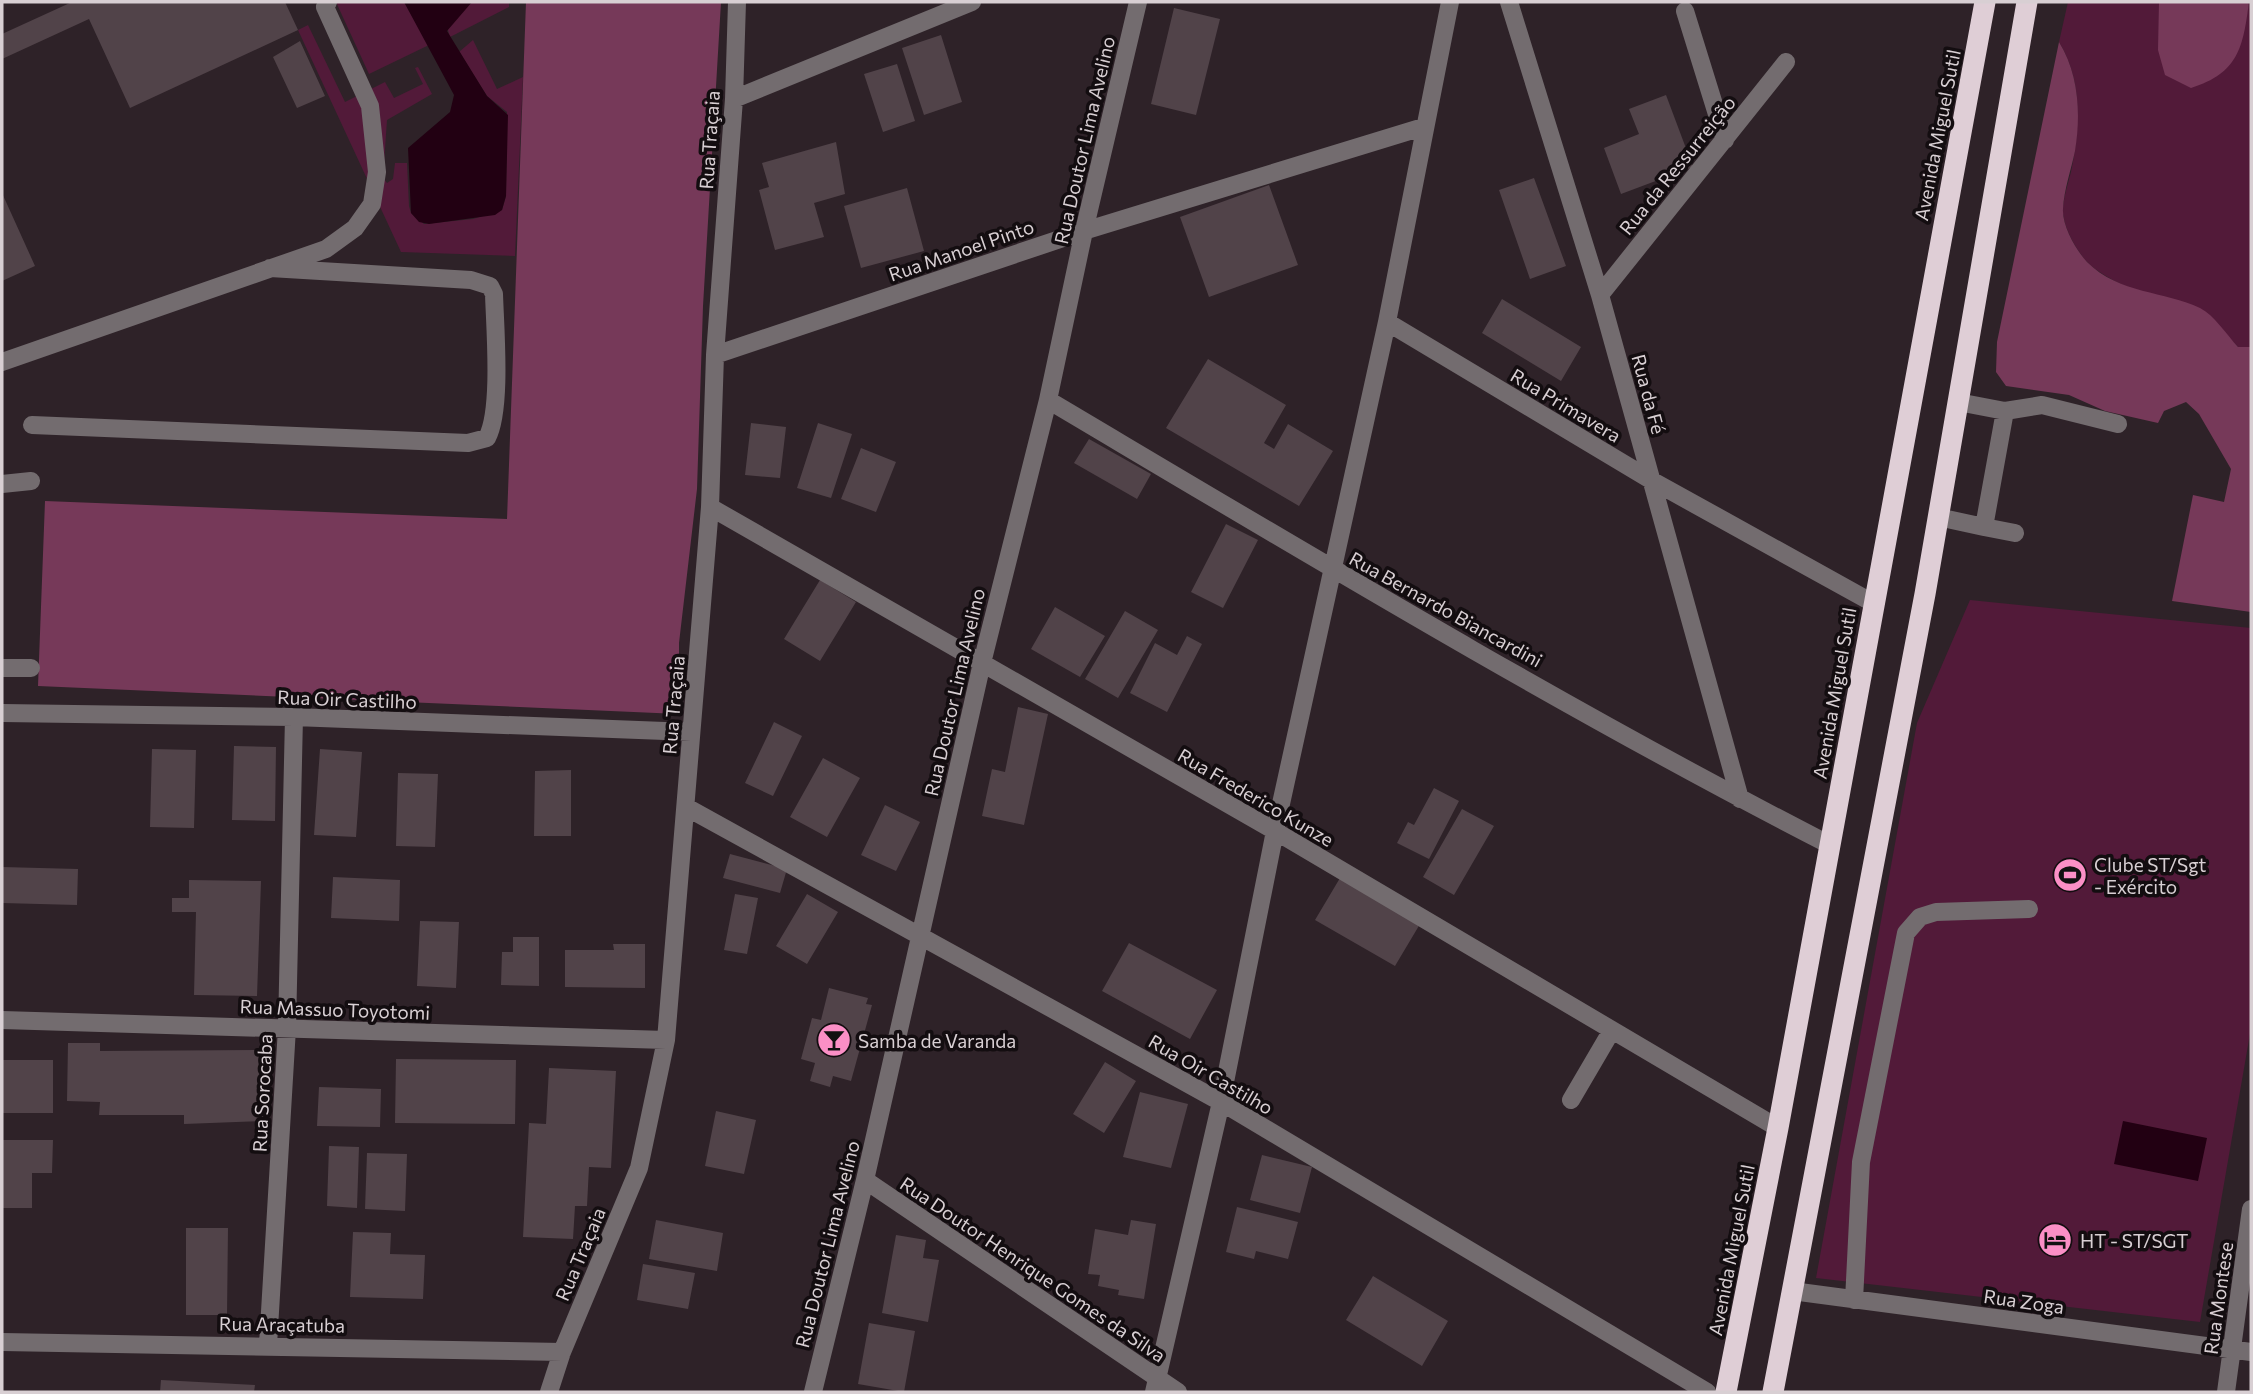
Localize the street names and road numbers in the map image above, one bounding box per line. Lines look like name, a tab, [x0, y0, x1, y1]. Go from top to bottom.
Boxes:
street label: Rua Doutor Lima Avelino	[1049, 34, 1119, 246]
street label: Avenida Miguel Sutil	[1909, 47, 1965, 223]
street label: Rua Traçaia	[694, 90, 724, 190]
street label: Rua da Ressurreição	[1614, 91, 1740, 239]
street label: Rua Manoel Pinto	[885, 214, 1037, 286]
street label: Rua da Fé	[1627, 351, 1671, 437]
street label: Rua Primavera	[1507, 363, 1625, 447]
street label: Rua Bernardo Biancardini	[1346, 546, 1546, 672]
street label: Rua Doutor Lima Avelino	[919, 586, 989, 798]
street label: Avenida Miguel Sutil	[1808, 605, 1860, 781]
street label: Rua Traçaia	[657, 655, 689, 755]
street label: Rua Oir Castilho	[277, 685, 417, 713]
street label: Rua Frederico Kunze	[1174, 743, 1338, 851]
street label: Rua Massuo Toyotomi	[239, 994, 431, 1024]
street label: Rua Oir Castilho	[1145, 1029, 1277, 1119]
street label: Rua Sorocaba	[247, 1033, 277, 1153]
street label: Rua Doutor Lima Avelino	[790, 1138, 864, 1350]
street label: Avenida Miguel Sutil	[1703, 1162, 1759, 1338]
street label: Rua Doutor Henrique Gomes da Silva	[896, 1171, 1170, 1367]
street label: Rua Traçaia	[550, 1204, 610, 1304]
street label: Rua Montese	[2199, 1240, 2237, 1356]
street label: Rua Zoga	[1982, 1284, 2066, 1318]
street label: Rua Araçatuba	[219, 1311, 345, 1337]

